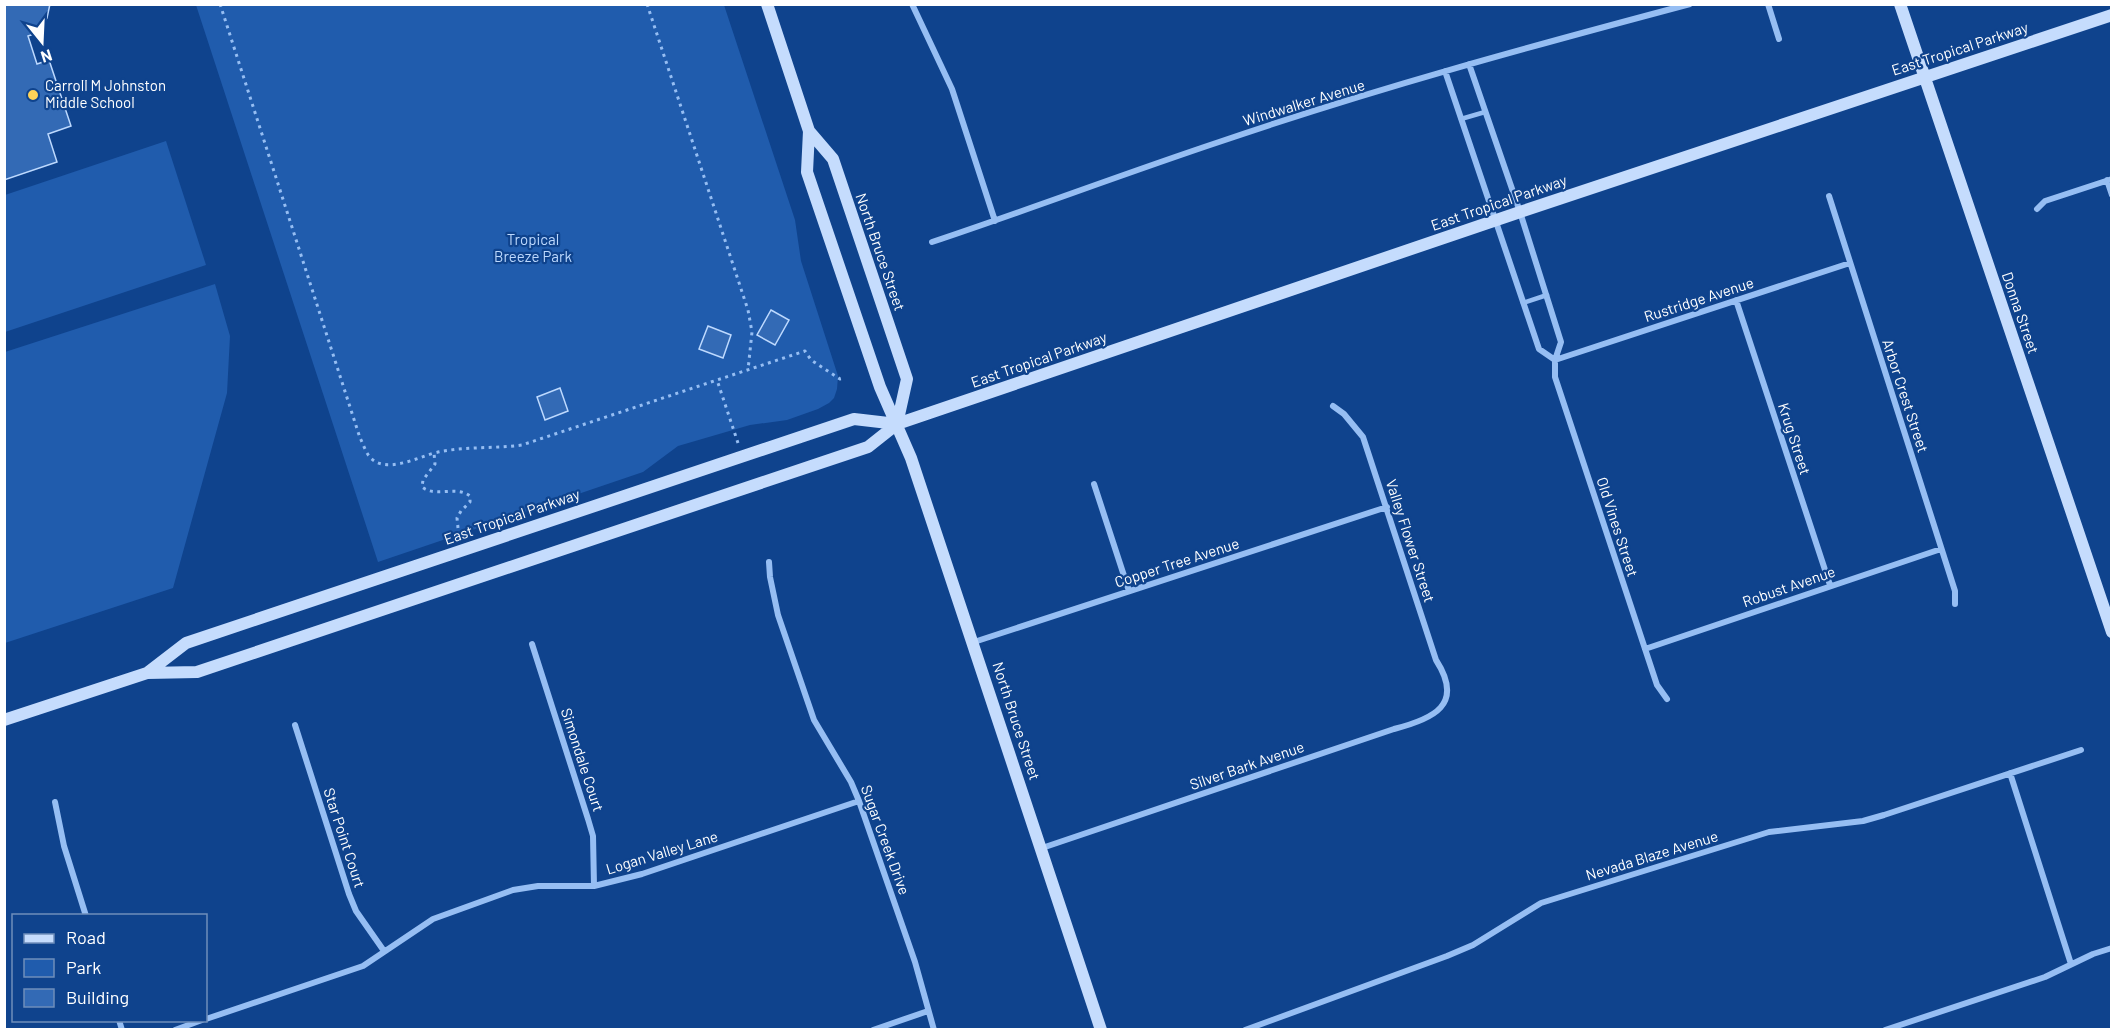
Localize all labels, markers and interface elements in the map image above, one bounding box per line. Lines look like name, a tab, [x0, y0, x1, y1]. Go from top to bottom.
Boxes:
north arrow	[12, 12, 72, 72]
street label: East Tropical Parkway	[1889, 17, 2030, 79]
text: N	[39, 46, 55, 67]
street label: Windwalker Avenue	[1241, 75, 1367, 129]
place label: Carroll M Johnston Middle School	[45, 76, 166, 111]
marker: Carroll M Johnston Middle School	[26, 88, 40, 102]
street label: East Tropical Parkway	[1428, 170, 1569, 234]
street label: North Bruce Street	[852, 191, 910, 313]
park label: Tropical Breeze Park	[494, 230, 572, 265]
street label: Donna Street	[1999, 269, 2043, 356]
street label: Rustridge Avenue	[1642, 273, 1756, 325]
street label: East Tropical Parkway	[968, 327, 1109, 391]
street label: Arbor Crest Street	[1879, 337, 1933, 455]
street label: Krug Street	[1775, 400, 1815, 477]
street label: Old Vines Street	[1593, 475, 1643, 579]
street label: Valley Flower Street	[1383, 477, 1439, 604]
street label: East Tropical Parkway	[441, 484, 582, 548]
street label: Copper Tree Avenue	[1112, 533, 1241, 591]
street label: Robust Avenue	[1740, 562, 1837, 610]
street label: North Bruce Street	[989, 659, 1045, 782]
street label: Simondale Court	[558, 706, 608, 814]
street label: Silver Bark Avenue	[1187, 737, 1306, 793]
street label: Sugar Creek Drive	[858, 782, 914, 897]
street label: Star Point Court	[320, 785, 370, 890]
street label: Logan Valley Lane	[604, 826, 720, 878]
street label: Nevada Blaze Avenue	[1583, 826, 1720, 884]
legend	[12, 914, 207, 1022]
text: Road	[66, 926, 106, 948]
text: Park	[66, 956, 101, 978]
text: Building	[66, 986, 129, 1008]

